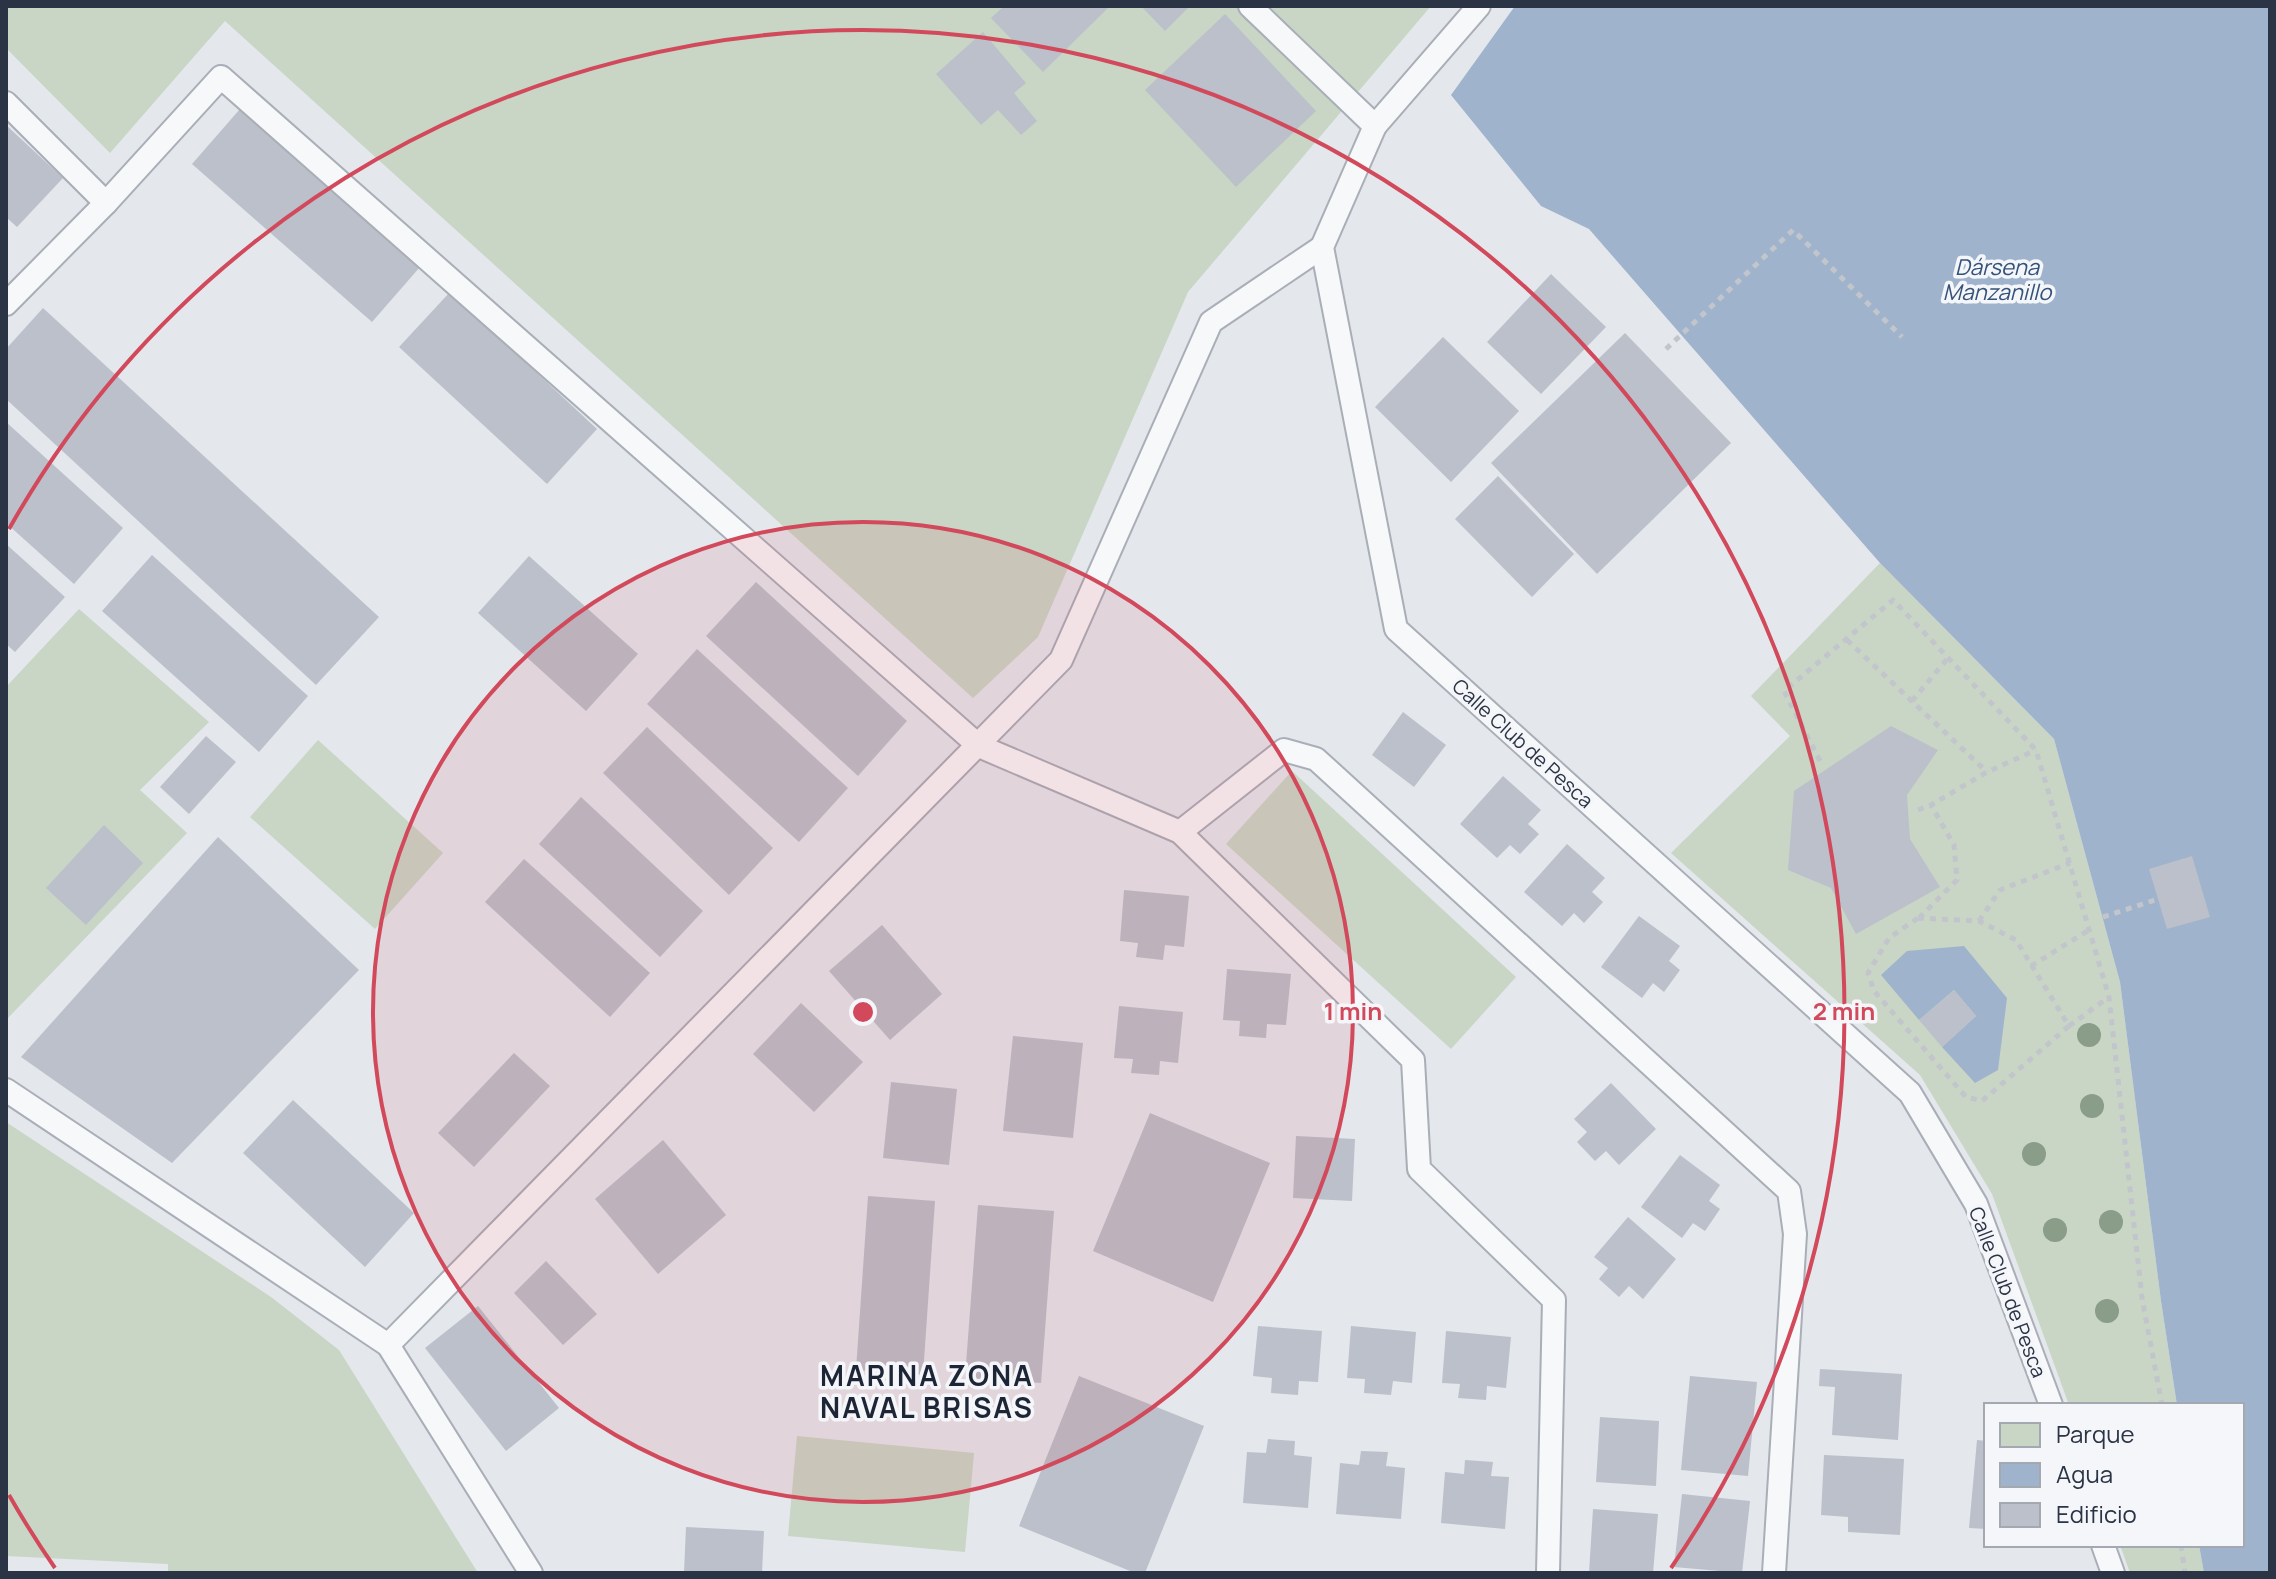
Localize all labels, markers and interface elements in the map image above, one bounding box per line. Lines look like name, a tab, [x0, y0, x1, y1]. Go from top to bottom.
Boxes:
water label: Dársena Manzanillo	[1943, 252, 2053, 307]
street label: Calle Club de Pesca	[1447, 672, 1599, 814]
text: 1 min	[1324, 994, 1382, 1027]
text: 2 min	[1813, 994, 1875, 1027]
centre of rings	[849, 998, 877, 1026]
street label: Calle Club de Pesca	[1963, 1203, 2053, 1381]
district label: MARINA ZONA NAVAL BRISAS	[820, 1356, 1034, 1426]
legend	[1984, 1403, 2244, 1547]
text: Parque	[2056, 1417, 2134, 1450]
text: Agua	[2056, 1457, 2113, 1490]
text: Edificio	[2056, 1497, 2137, 1530]

